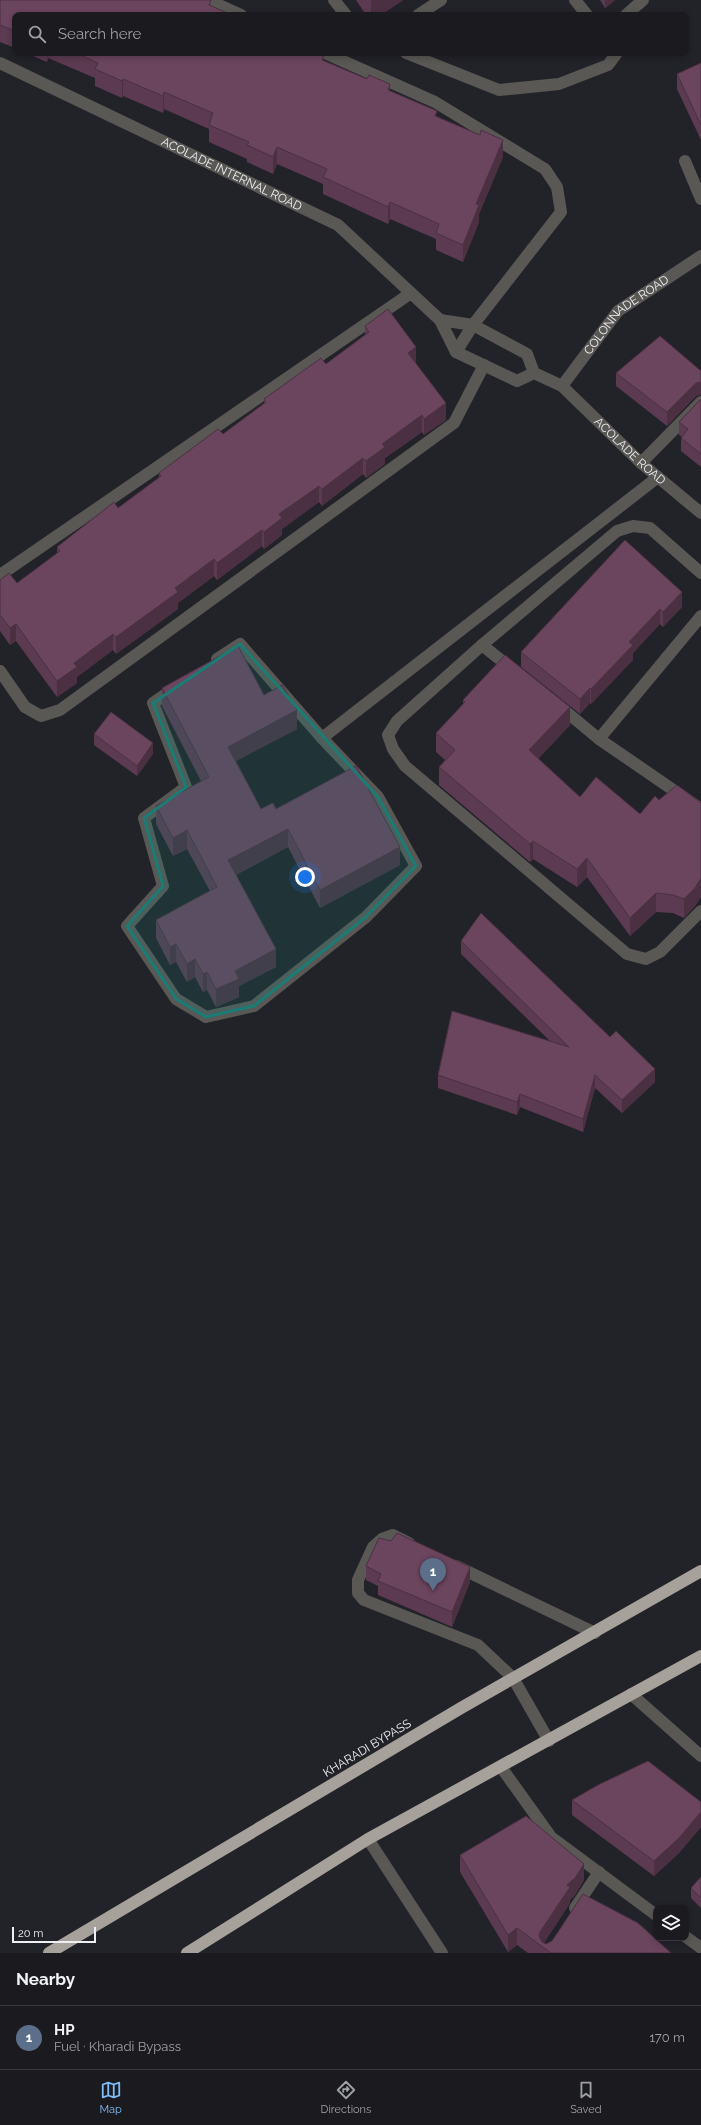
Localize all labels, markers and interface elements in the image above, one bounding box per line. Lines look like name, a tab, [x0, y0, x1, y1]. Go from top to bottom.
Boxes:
search box	[12, 12, 689, 56]
icon: search	[26, 23, 48, 45]
text: Search here	[58, 25, 141, 43]
street label: ACOLADE INTERNAL ROAD	[159, 134, 305, 214]
street label: COLONNADE ROAD	[581, 272, 672, 357]
street label: ACOLADE ROAD	[591, 414, 669, 488]
your location	[295, 867, 315, 887]
pin: 1	[420, 1558, 446, 1591]
street label: KHARADI BYPASS	[320, 1716, 414, 1780]
map controls	[653, 1905, 689, 1941]
button: layers	[653, 1905, 689, 1941]
scale bar	[12, 1925, 96, 1944]
text: 20 m	[18, 1927, 43, 1940]
text: Nearby	[16, 1969, 75, 1989]
text: HP	[54, 2021, 75, 2039]
text: 1	[26, 2030, 32, 2045]
text: 170 m	[649, 2030, 685, 2045]
text: Fuel · Kharadi Bypass	[54, 2039, 181, 2054]
tab: Map	[99, 2079, 122, 2116]
tab: Directions	[321, 2079, 371, 2116]
tab: Saved	[570, 2079, 602, 2116]

